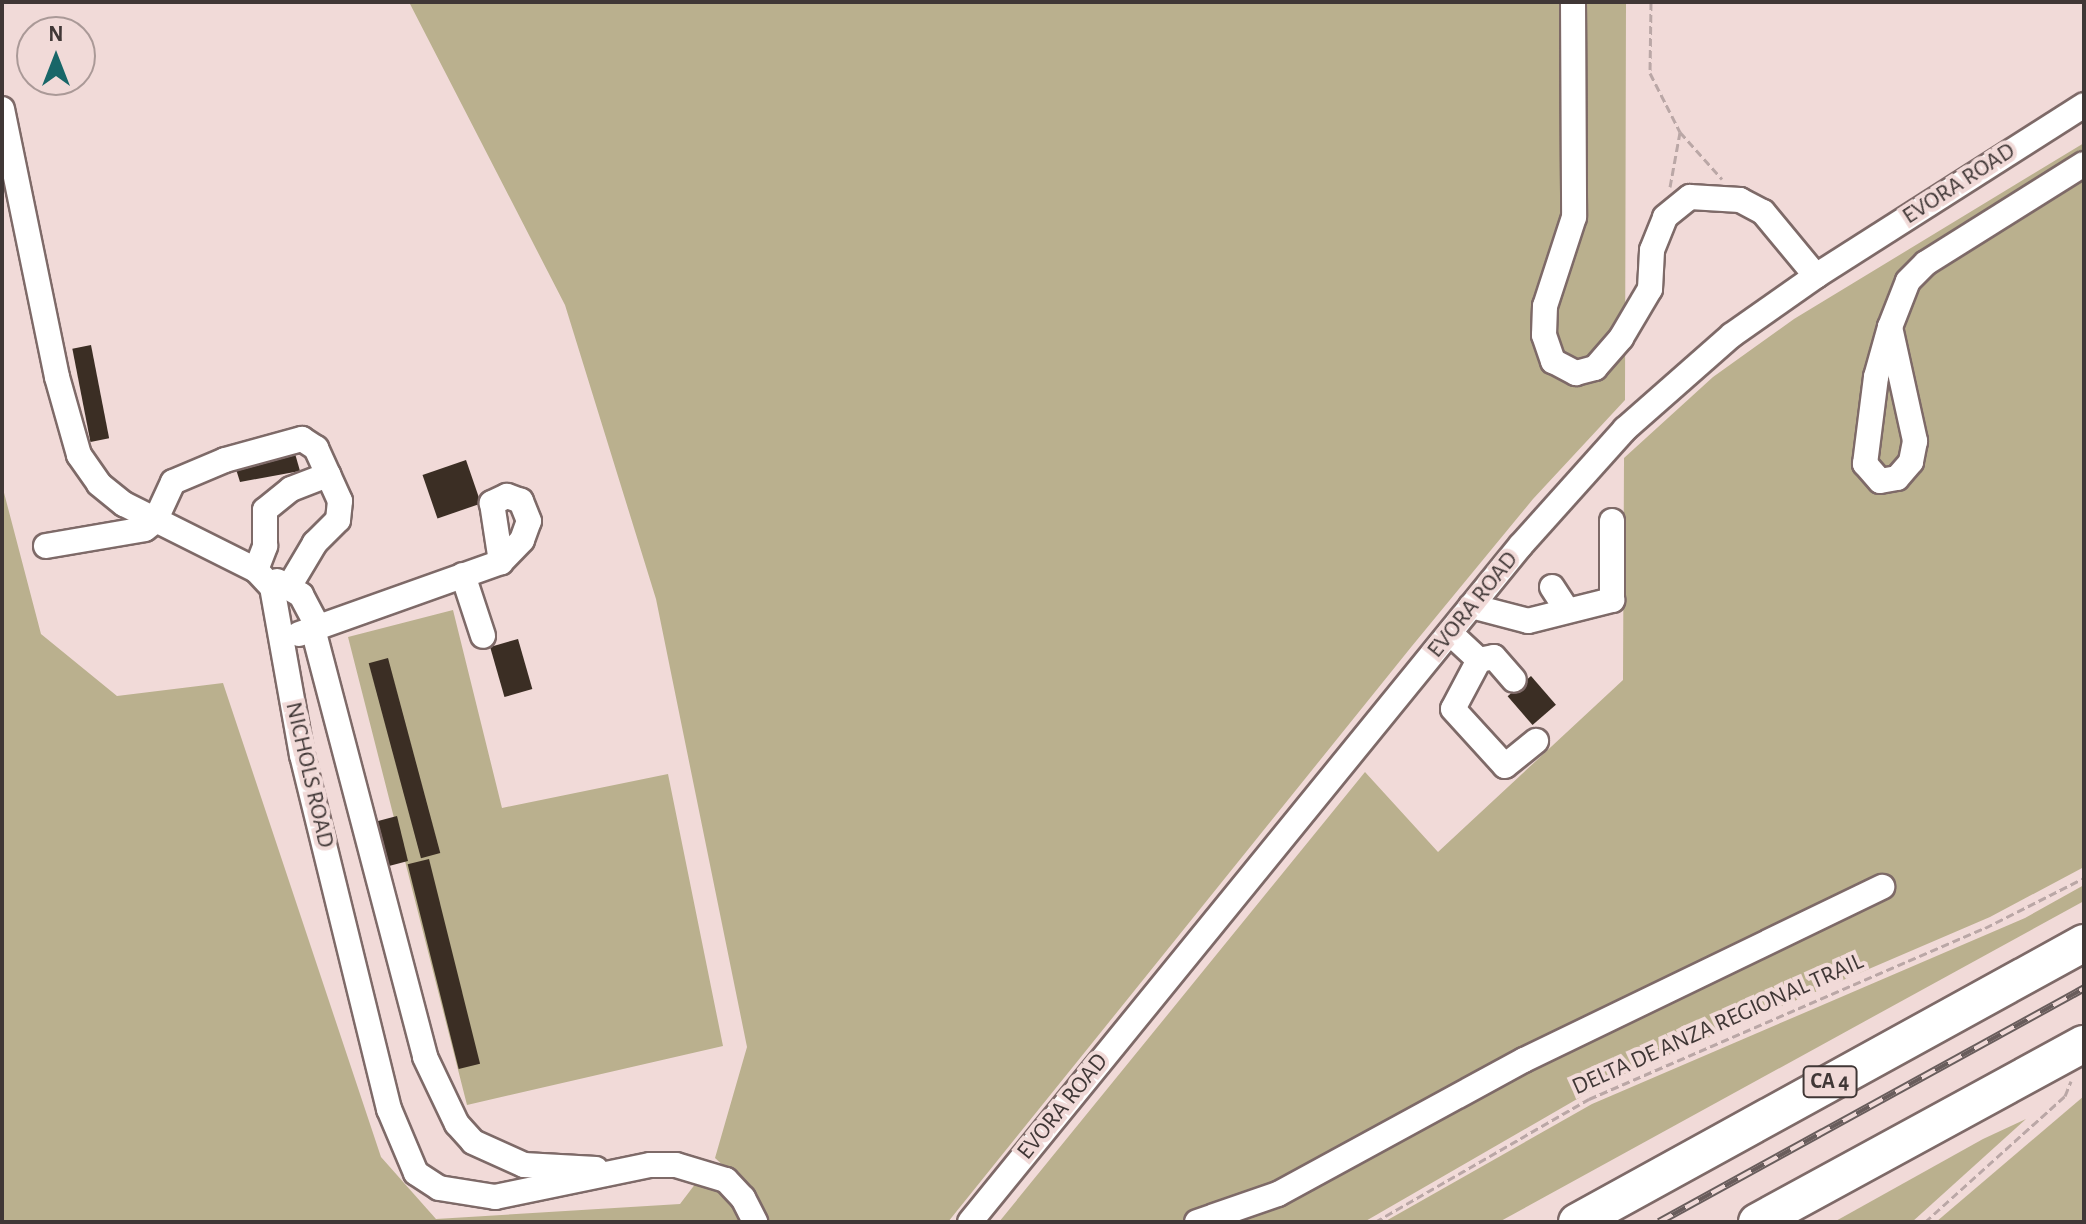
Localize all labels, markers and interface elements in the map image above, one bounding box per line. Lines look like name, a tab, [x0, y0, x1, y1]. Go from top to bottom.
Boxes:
north arrow	[16, 16, 96, 96]
text: N	[48, 23, 64, 45]
street label: EVORA ROAD	[1897, 137, 2021, 231]
street label: EVORA ROAD	[1421, 546, 1525, 664]
street label: NICHOLS ROAD	[278, 699, 340, 851]
street label: DELTA DE ANZA REGIONAL TRAIL	[1568, 948, 1868, 1102]
street label: EVORA ROAD	[1011, 1048, 1115, 1166]
road number: CA 4	[1802, 1064, 1858, 1100]

